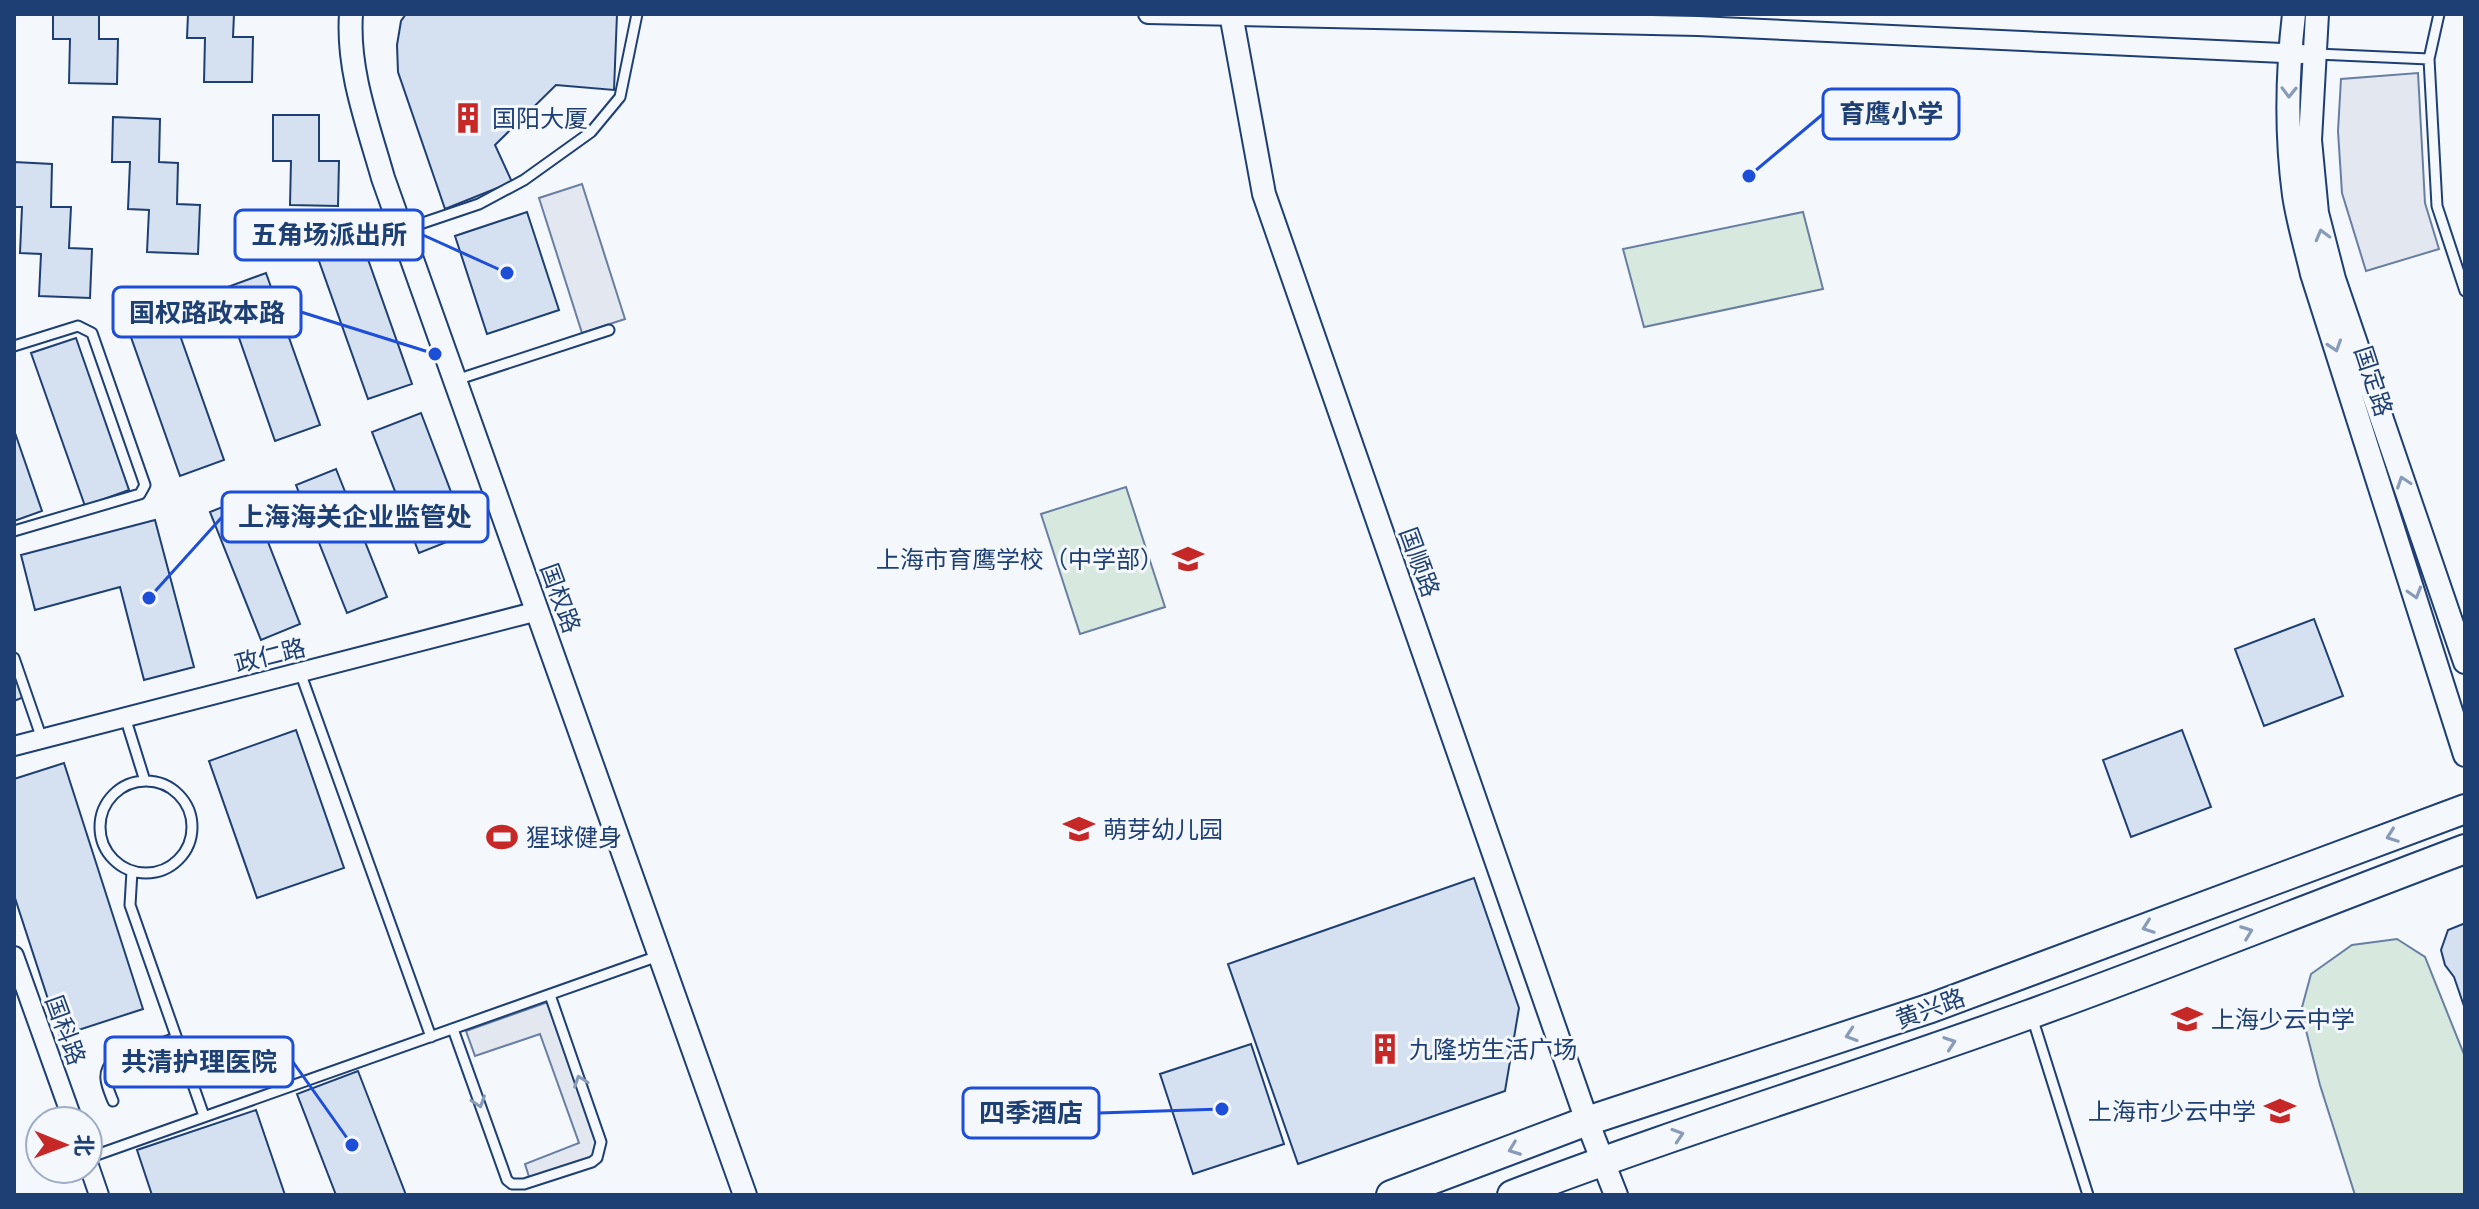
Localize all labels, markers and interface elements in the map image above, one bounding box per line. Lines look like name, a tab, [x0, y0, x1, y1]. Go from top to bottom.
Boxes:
one-way arrow	[2280, 86, 2298, 99]
callout: 育鹰小学	[1823, 89, 1959, 139]
text: 育鹰小学	[1839, 96, 1943, 131]
building icon: 国阳大厦	[451, 101, 485, 135]
place label: 国阳大厦	[492, 102, 588, 134]
callout: 五角场派出所	[235, 210, 423, 260]
text: 五角场派出所	[251, 217, 407, 252]
one-way arrow	[2315, 229, 2332, 243]
callout: 国权路政本路	[113, 287, 301, 337]
text: 国权路政本路	[129, 295, 285, 330]
one-way arrow	[2326, 338, 2342, 352]
street label: 国定路	[2348, 342, 2400, 420]
one-way arrow	[2396, 476, 2412, 490]
callout: 上海海关企业监管处	[222, 492, 488, 542]
text: 上海海关企业监管处	[238, 499, 472, 534]
street label: 国顺路	[1393, 523, 1447, 601]
school or university icon: 上海市育鹰学校（中学部）	[1171, 542, 1205, 576]
place label: 上海市育鹰学校（中学部）	[876, 543, 1164, 575]
street label: 国权路	[534, 559, 588, 637]
one-way arrow	[2405, 586, 2421, 600]
street label: 政仁路	[231, 631, 309, 679]
school or university icon: 萌芽幼儿园	[1062, 812, 1096, 846]
place label: 萌芽幼儿园	[1103, 813, 1223, 845]
sports icon: 猩球健身	[485, 820, 519, 854]
place label: 猩球健身	[526, 821, 622, 853]
one-way arrow	[2386, 826, 2400, 843]
one-way arrow	[2142, 917, 2156, 933]
one-way arrow	[2239, 925, 2253, 942]
street label: 黄兴路	[1891, 981, 1969, 1035]
street label: 国科路	[39, 991, 93, 1069]
school or university icon: 上海少云中学	[2170, 1002, 2204, 1036]
place label: 上海少云中学	[2211, 1003, 2355, 1035]
one-way arrow	[1845, 1025, 1859, 1041]
building icon: 九隆坊生活广场	[1368, 1032, 1402, 1066]
place label: 九隆坊生活广场	[1409, 1033, 1577, 1065]
one-way arrow	[1943, 1036, 1957, 1052]
callout: 共清护理医院	[105, 1037, 293, 1087]
text: 共清护理医院	[121, 1044, 277, 1079]
one-way arrow	[573, 1075, 589, 1089]
callout: 四季酒店	[963, 1088, 1099, 1138]
school or university icon: 上海市少云中学	[2263, 1094, 2297, 1128]
one-way arrow	[470, 1095, 486, 1109]
text: 四季酒店	[979, 1095, 1083, 1130]
place label: 上海市少云中学	[2088, 1095, 2256, 1127]
north arrow	[24, 1105, 104, 1185]
one-way arrow	[1670, 1129, 1684, 1145]
text: 北	[69, 1134, 99, 1157]
one-way arrow	[1508, 1139, 1522, 1155]

